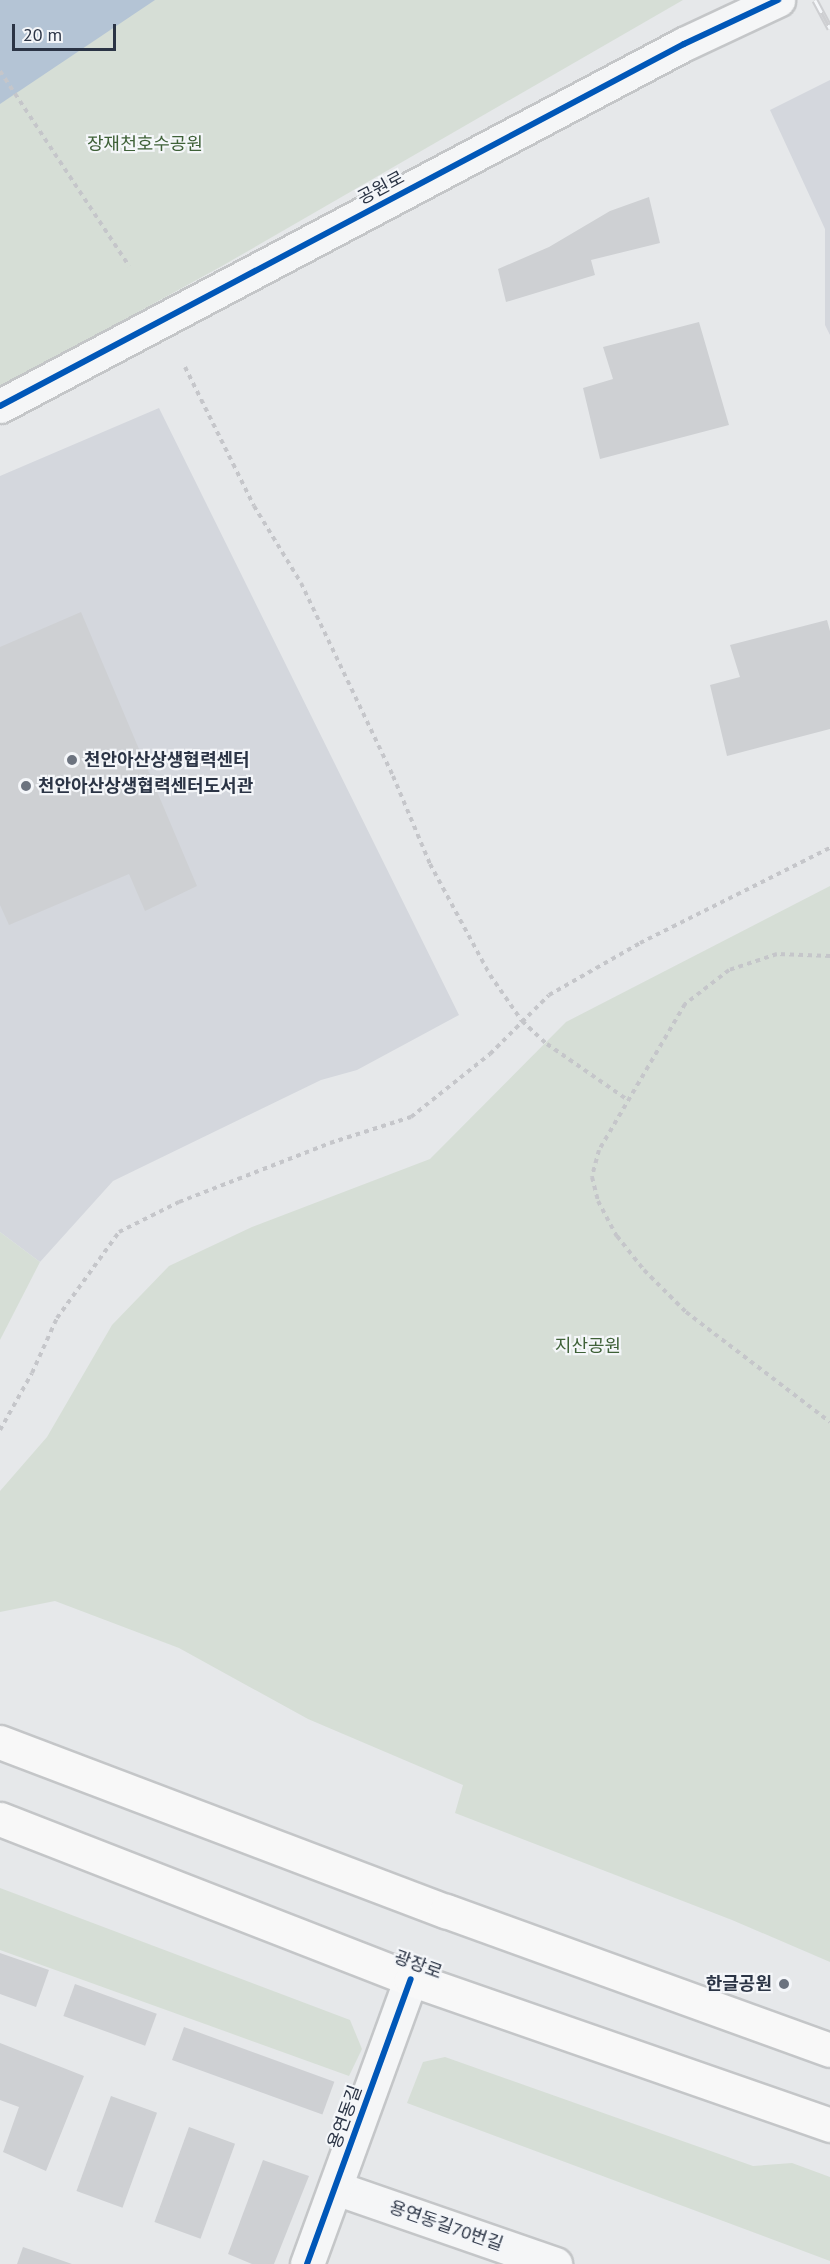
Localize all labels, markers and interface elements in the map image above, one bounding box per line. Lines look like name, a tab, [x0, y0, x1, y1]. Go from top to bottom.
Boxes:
scale bar	[15, 12, 118, 50]
text: 20 m	[23, 23, 62, 46]
park label: 장재천호수공원	[87, 133, 203, 155]
street label: 공원로	[354, 167, 408, 209]
place label: 천안아산상생협력센터	[84, 749, 250, 771]
marker: 천안아산상생협력센터	[65, 753, 79, 767]
place label: 천안아산상생협력센터도서관	[38, 775, 253, 797]
marker: 천안아산상생협력센터도서관	[19, 779, 33, 793]
park label: 지산공원	[555, 1335, 621, 1357]
street label: 광장로	[391, 1946, 445, 1984]
place label: 한글공원	[706, 1973, 772, 1995]
marker: 한글공원	[777, 1977, 791, 1991]
street label: 용연동길	[324, 2082, 366, 2152]
street label: 용연동길70번길	[386, 2196, 506, 2256]

